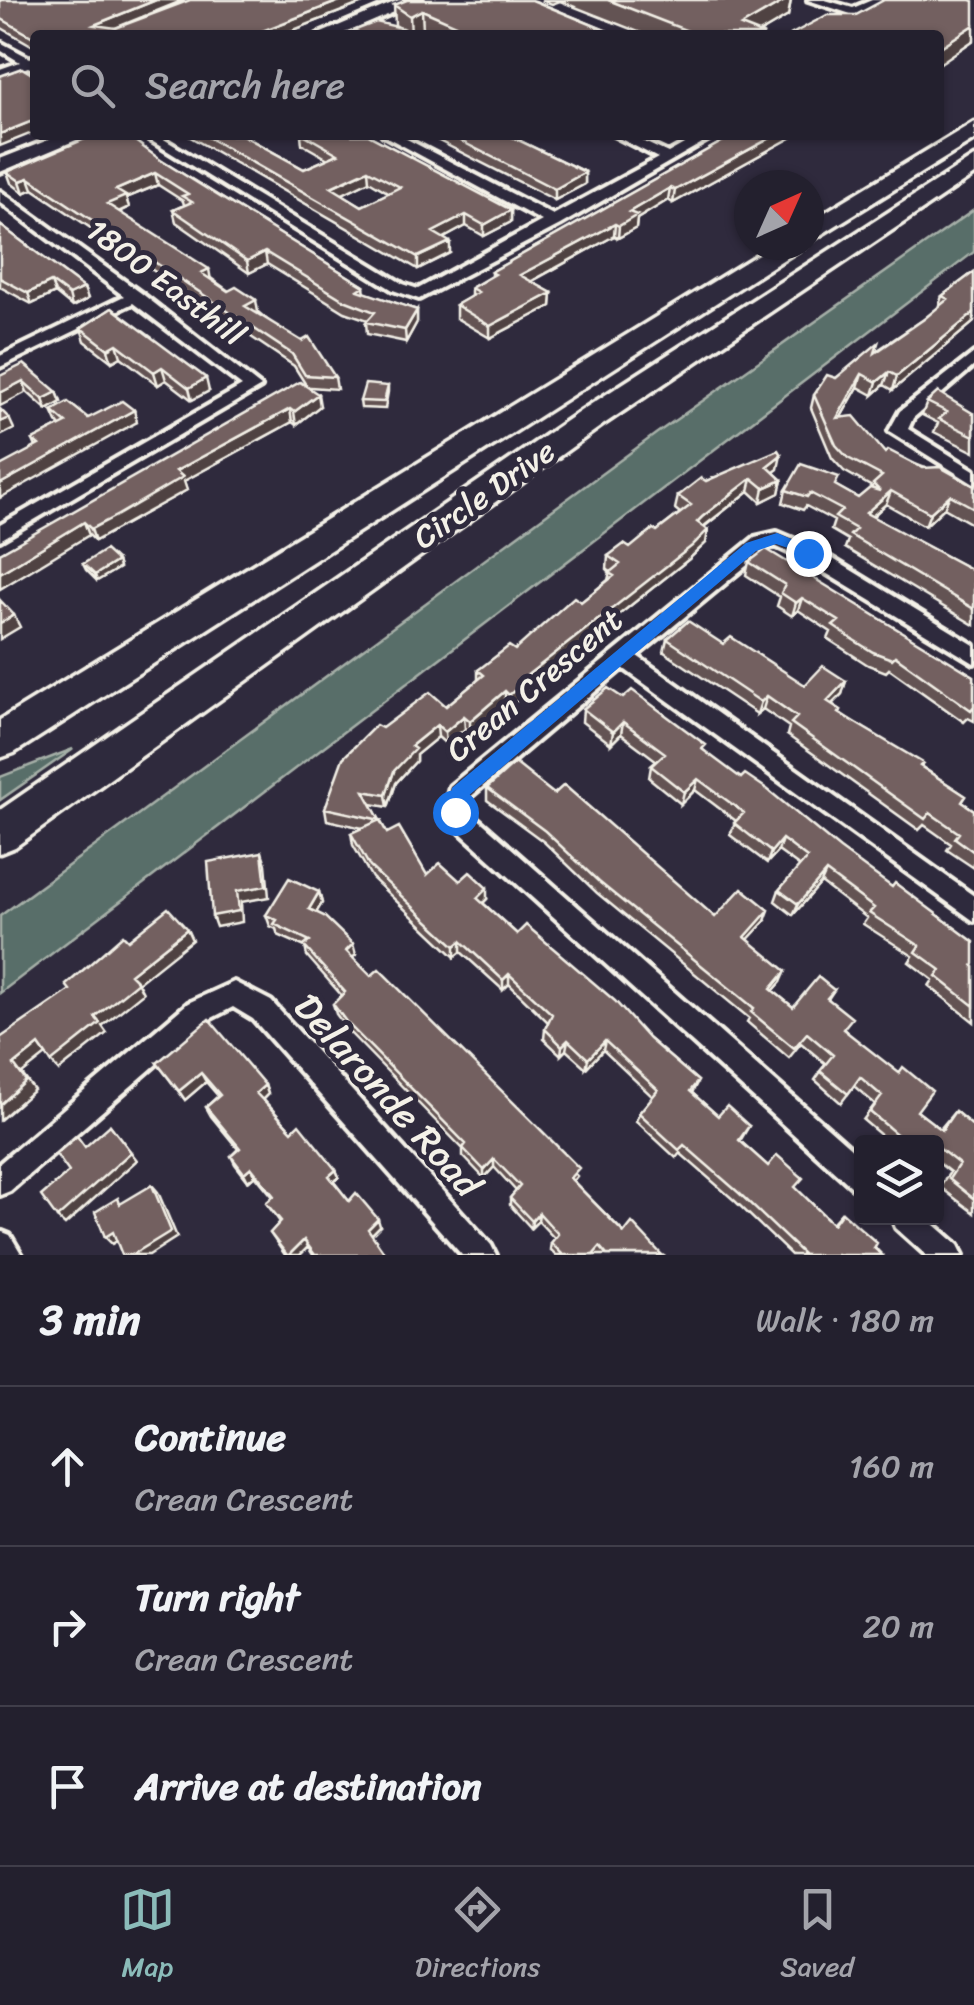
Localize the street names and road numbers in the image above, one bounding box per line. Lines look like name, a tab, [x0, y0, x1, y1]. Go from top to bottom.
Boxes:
street label: 1800 Easthill	[73, 203, 259, 362]
street label: Circle Drive	[401, 424, 568, 565]
street label: Crean Crescent	[432, 593, 636, 777]
street label: Delaronde Road	[276, 977, 500, 1215]

